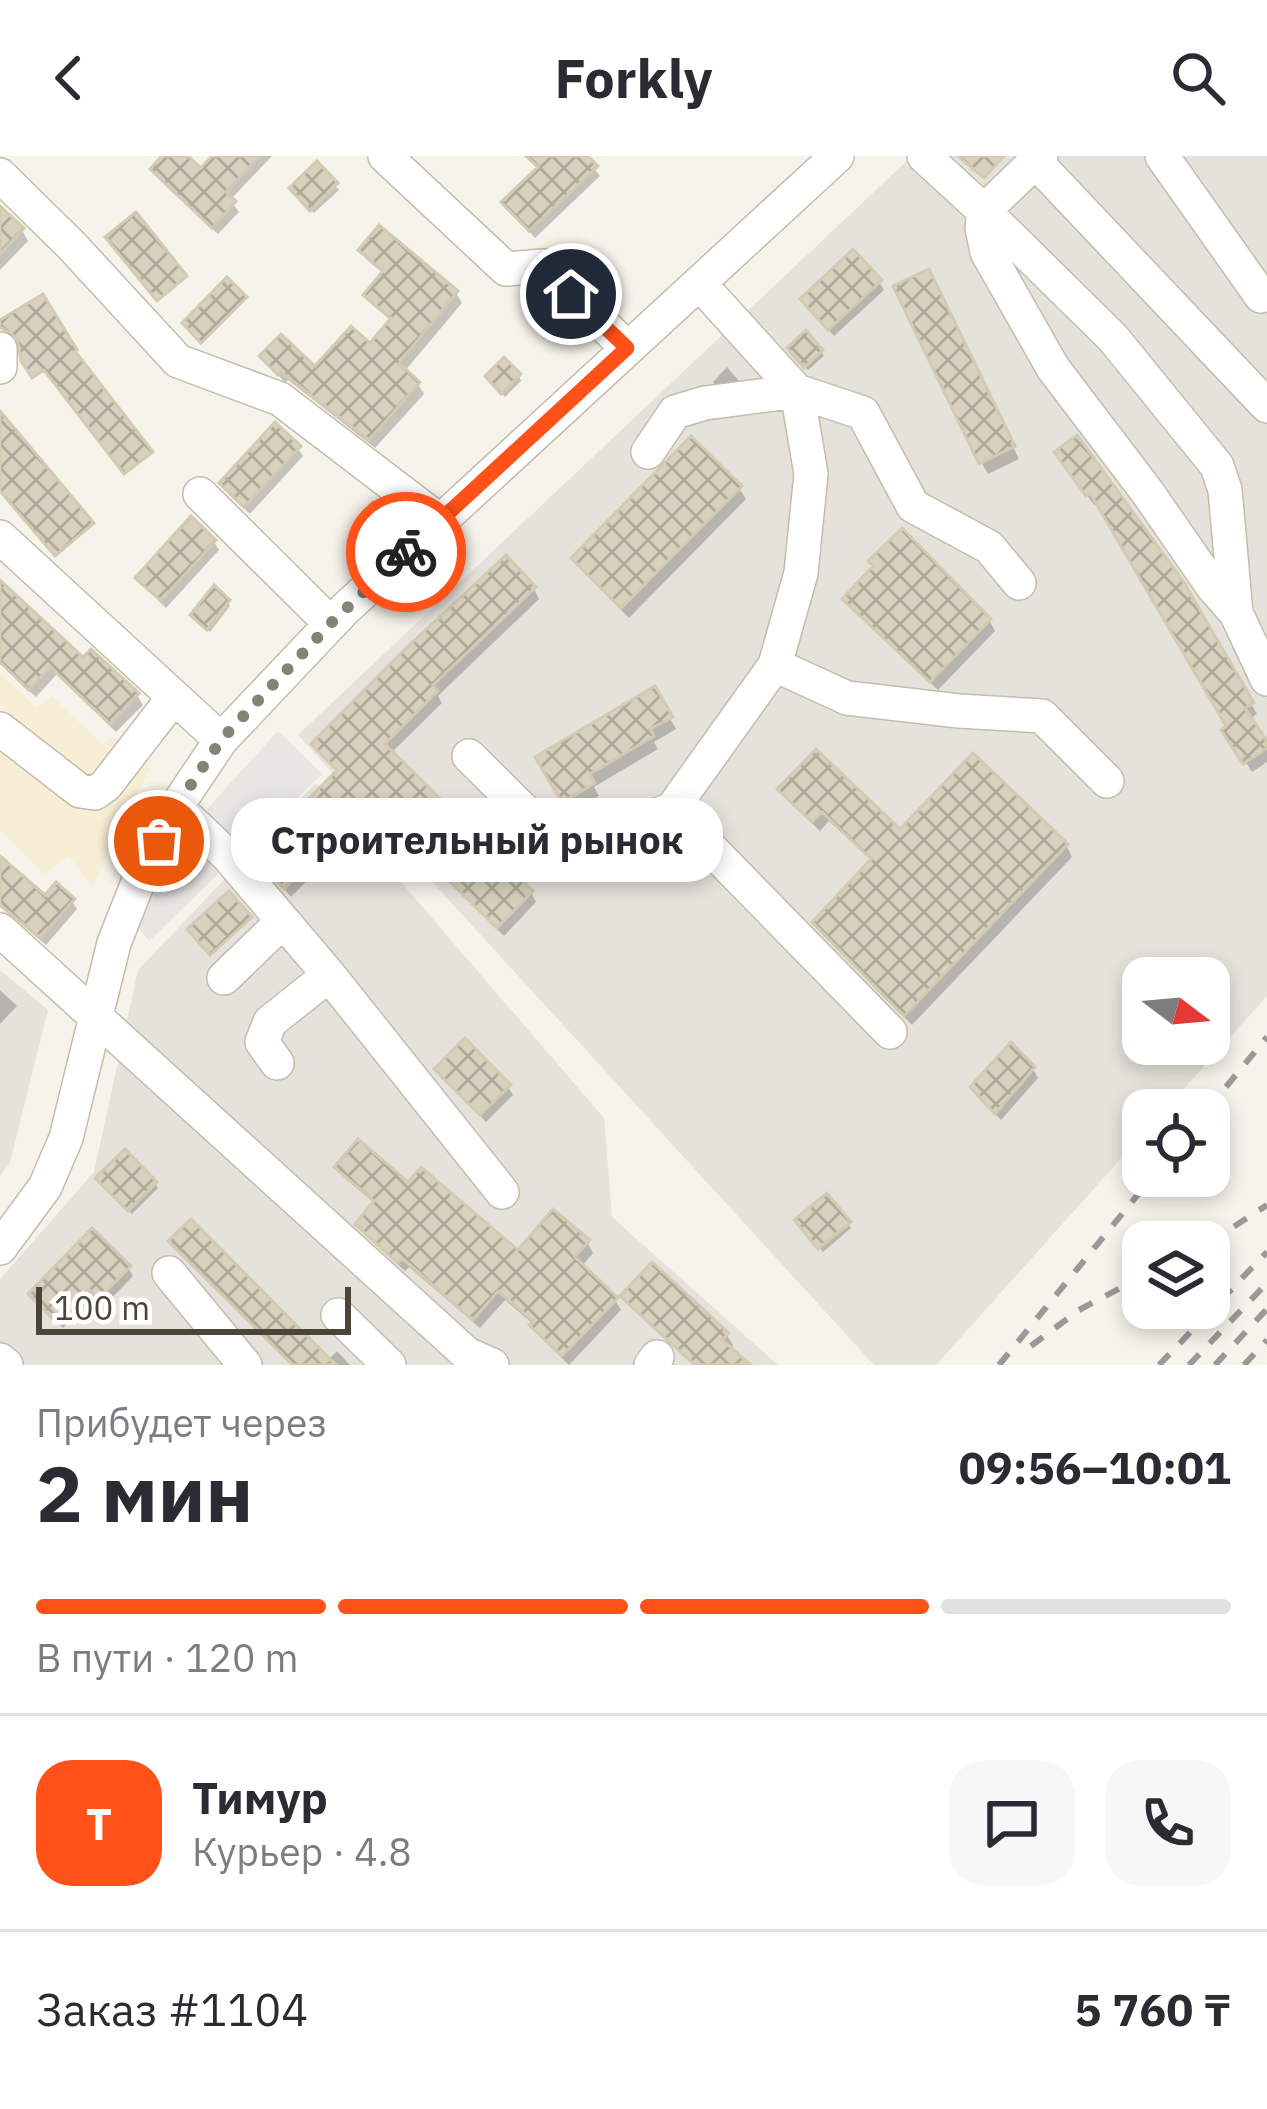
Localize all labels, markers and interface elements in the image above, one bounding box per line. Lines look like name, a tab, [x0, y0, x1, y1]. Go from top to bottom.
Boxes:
text: Forkly	[554, 43, 713, 113]
icon: back	[36, 45, 102, 111]
icon: search	[1165, 45, 1231, 111]
pin	[520, 243, 622, 345]
icon: home	[538, 261, 604, 327]
courier	[346, 492, 466, 612]
icon: bike	[373, 519, 439, 585]
pin	[108, 790, 210, 892]
callout: Строительный рынок	[231, 799, 723, 883]
icon: bag	[126, 808, 192, 874]
text: Строительный рынок	[270, 814, 684, 865]
north arrow	[1122, 957, 1230, 1065]
map controls	[1122, 957, 1230, 1329]
button: locate	[1122, 1089, 1230, 1197]
button: layers	[1122, 1221, 1230, 1329]
scale bar	[36, 1281, 351, 1334]
text: 100 m	[54, 1286, 150, 1329]
text: Прибудет через	[36, 1397, 327, 1448]
text: 09:56–10:01	[959, 1438, 1231, 1496]
text: 2 мин	[36, 1442, 253, 1543]
text: В пути · 120 m	[36, 1632, 299, 1683]
button: chat	[949, 1760, 1075, 1886]
button: phone	[1105, 1760, 1231, 1886]
text: Тимур	[192, 1768, 328, 1826]
text: Т	[86, 1794, 112, 1852]
text: Курьер · 4.8	[192, 1826, 412, 1877]
text: Заказ #1104	[36, 1980, 308, 2038]
text: 5 760 ₸	[1075, 1980, 1231, 2038]

